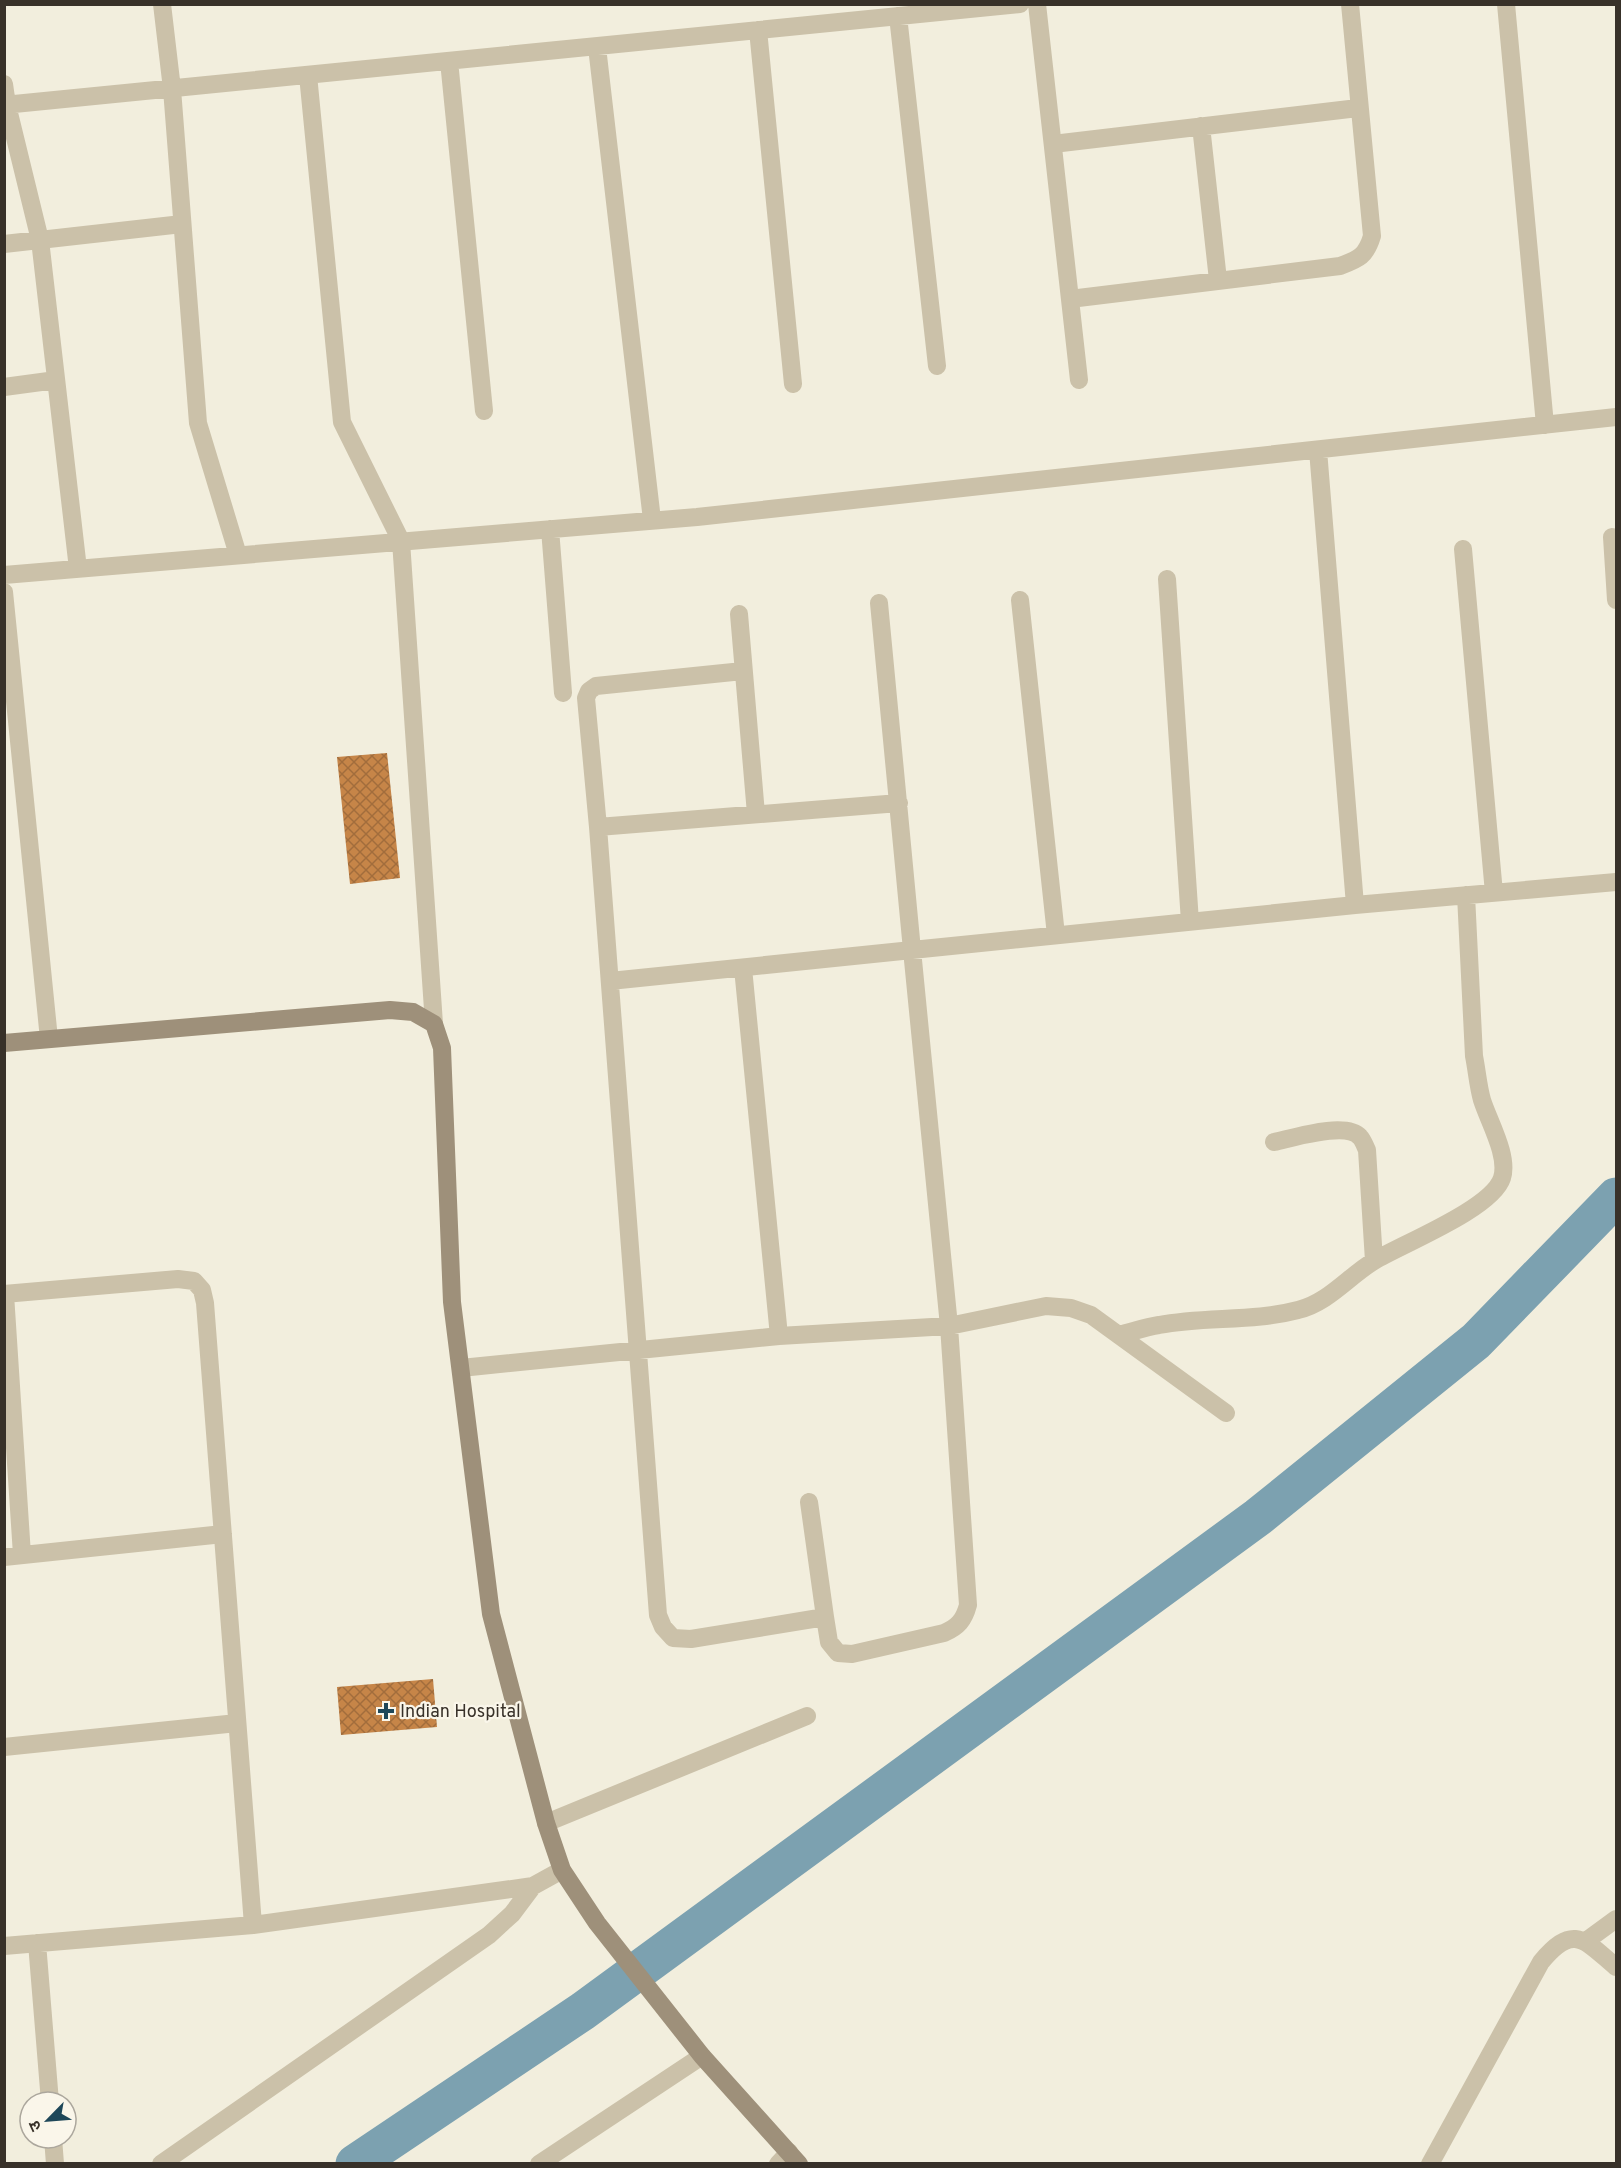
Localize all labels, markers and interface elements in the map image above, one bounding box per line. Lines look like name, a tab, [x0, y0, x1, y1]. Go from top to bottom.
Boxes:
place label: Indian Hospital	[400, 1701, 521, 1724]
marker: Indian Hospital	[377, 1702, 395, 1720]
north arrow	[18, 2090, 78, 2150]
text: उ	[25, 2116, 47, 2134]

